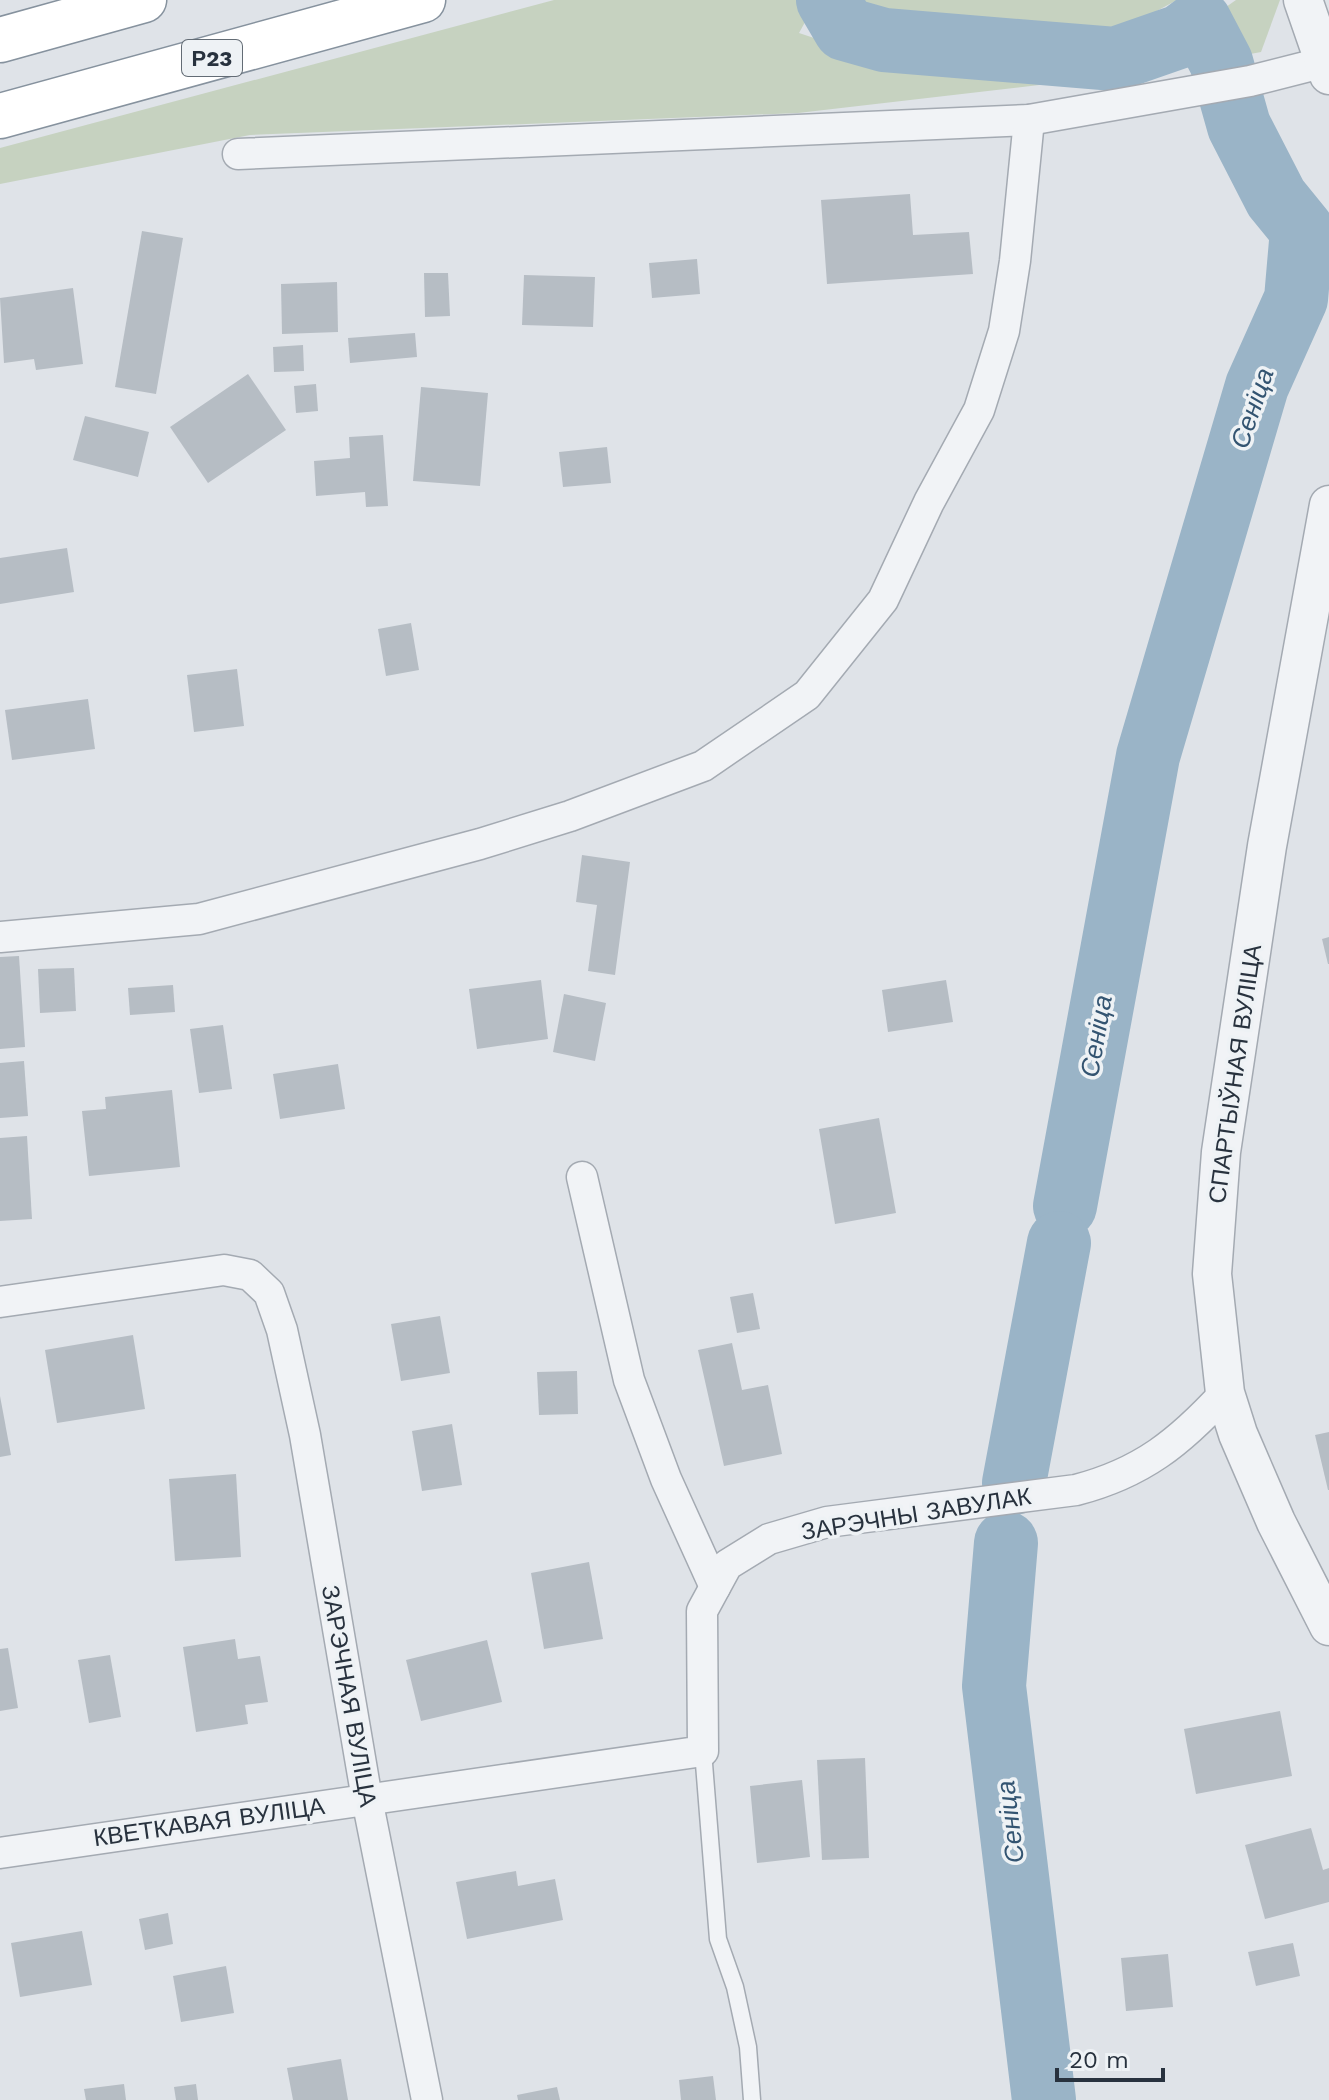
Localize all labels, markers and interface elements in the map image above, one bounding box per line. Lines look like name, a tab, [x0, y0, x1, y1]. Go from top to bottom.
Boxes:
road number: Р23	[182, 40, 242, 76]
water label: Сеніца	[1224, 364, 1280, 452]
street label: СПАРТЫЎНАЯ ВУЛІЦА	[1203, 943, 1267, 1205]
water label: Сеніца	[1074, 993, 1118, 1079]
street label: ЗАРЭЧНЫ ЗАВУЛАК	[799, 1482, 1033, 1546]
street label: ЗАРЭЧНАЯ ВУЛІЦА	[316, 1583, 382, 1809]
water label: Сеніца	[990, 1779, 1030, 1865]
street label: КВЕТКАВАЯ ВУЛІЦА	[92, 1792, 326, 1852]
scale bar	[1057, 2032, 1163, 2082]
text: 20 m	[1069, 2046, 1129, 2074]

